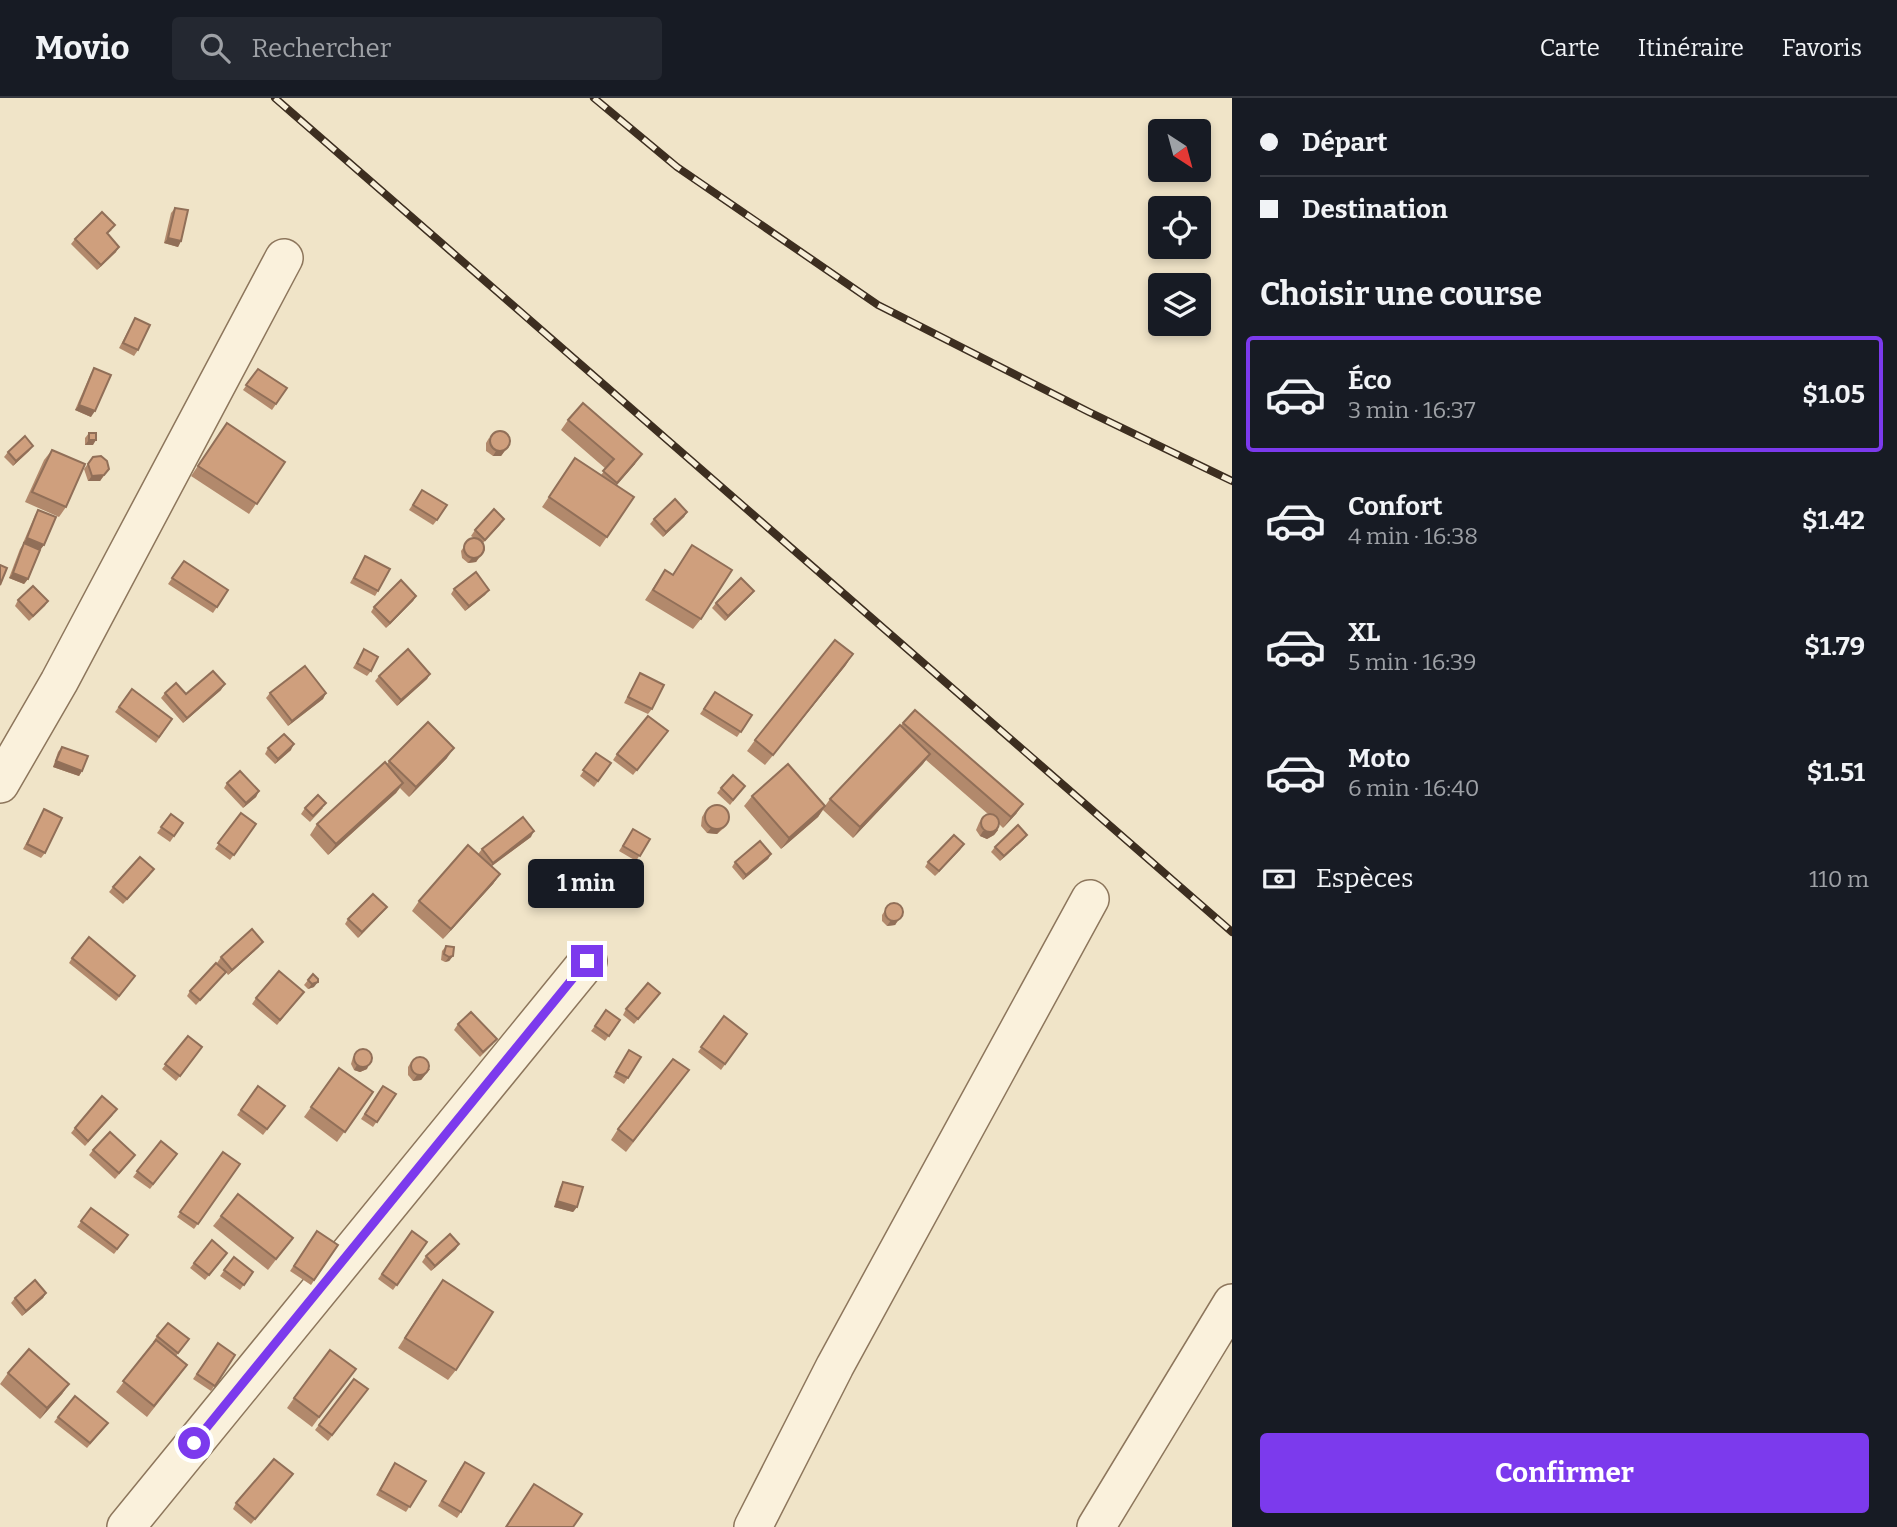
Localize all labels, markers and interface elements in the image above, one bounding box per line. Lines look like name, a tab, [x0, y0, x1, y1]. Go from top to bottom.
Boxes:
search box	[172, 17, 662, 80]
text: Movio	[35, 28, 130, 68]
icon: search	[196, 29, 234, 67]
text: Rechercher	[252, 33, 391, 64]
text: Carte	[1540, 34, 1600, 62]
text: Itinéraire	[1638, 34, 1744, 62]
text: Favoris	[1782, 34, 1862, 62]
north arrow	[1148, 119, 1211, 182]
map controls	[1148, 119, 1211, 336]
text: Départ	[1302, 127, 1388, 158]
text: Destination	[1302, 194, 1448, 225]
button: locate	[1148, 196, 1211, 259]
button: layers	[1148, 273, 1211, 336]
text: Choisir une course	[1260, 275, 1542, 313]
icon: car	[1264, 363, 1327, 426]
text: Éco	[1348, 365, 1391, 396]
text: $1.05	[1802, 379, 1865, 410]
text: 3 min · 16:37	[1348, 396, 1475, 424]
icon: car	[1264, 489, 1327, 552]
text: Confort	[1348, 491, 1443, 522]
text: $1.42	[1802, 505, 1865, 536]
text: 4 min · 16:38	[1348, 522, 1478, 550]
icon: car	[1264, 615, 1327, 678]
text: XL	[1348, 617, 1380, 648]
text: $1.79	[1804, 631, 1865, 662]
text: 5 min · 16:39	[1348, 648, 1477, 676]
icon: car	[1264, 741, 1327, 804]
text: Moto	[1348, 743, 1410, 774]
text: $1.51	[1807, 757, 1865, 788]
text: 6 min · 16:40	[1348, 774, 1479, 802]
callout: 1 min	[529, 860, 645, 908]
icon: cash	[1260, 860, 1298, 898]
text: Espèces	[1316, 863, 1413, 894]
text: 110 m	[1809, 865, 1869, 893]
text: 1 min	[557, 869, 615, 897]
route end	[571, 945, 603, 977]
route start	[178, 1427, 210, 1459]
button: Confirmer	[1260, 1433, 1869, 1513]

